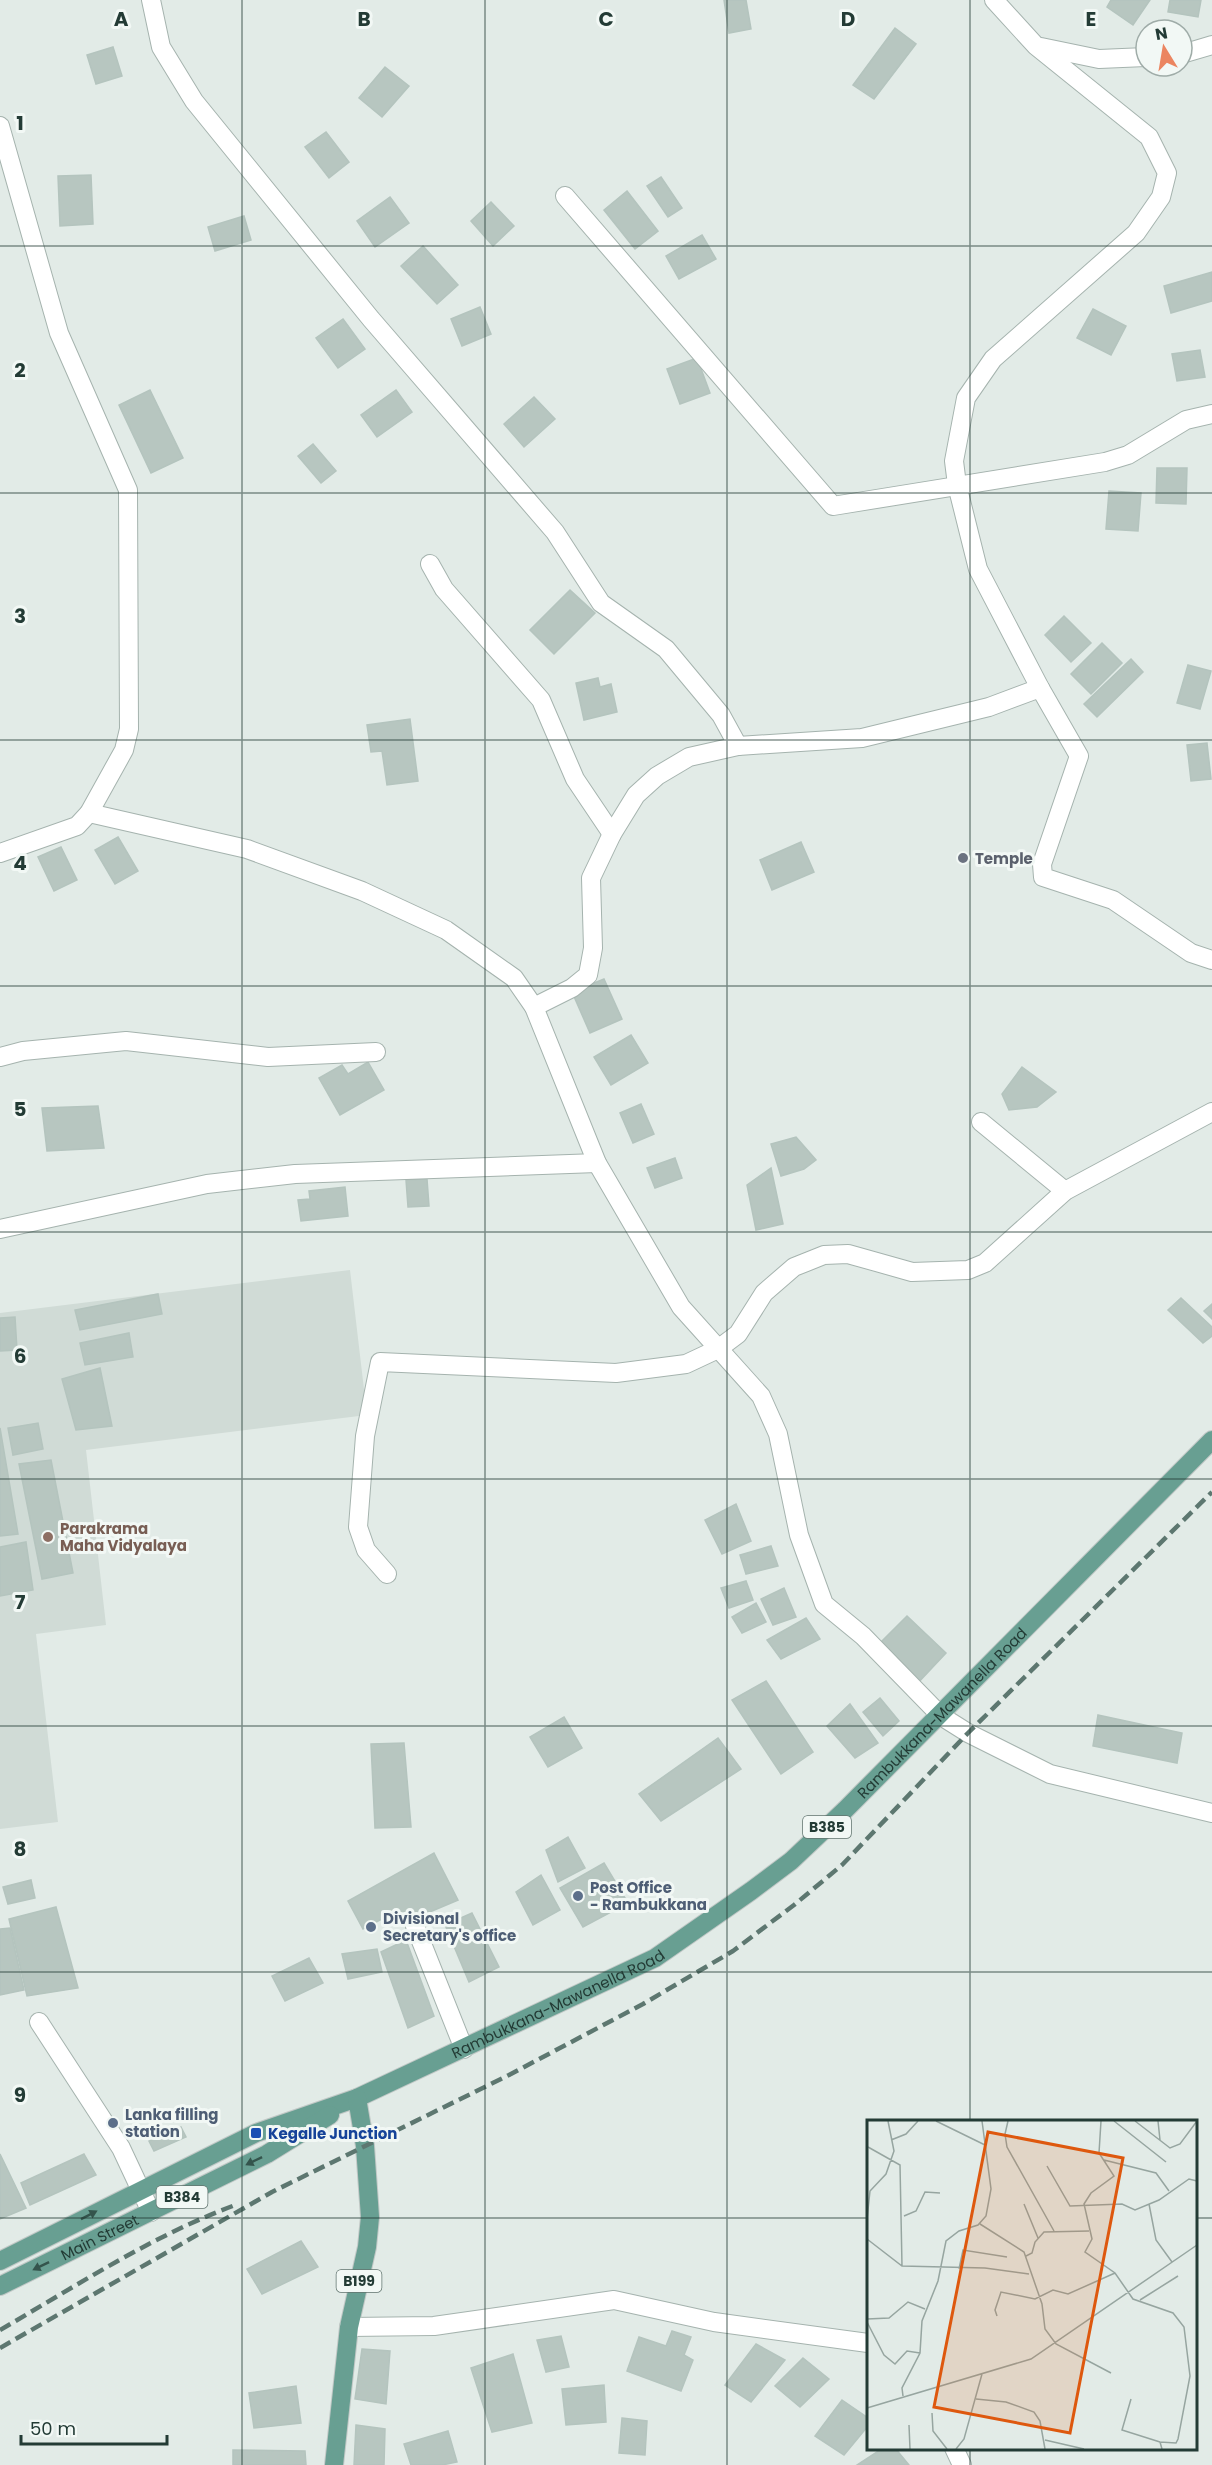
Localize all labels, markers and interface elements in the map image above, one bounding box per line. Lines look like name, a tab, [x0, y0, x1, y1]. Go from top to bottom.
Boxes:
text: A	[114, 5, 129, 33]
text: B	[357, 5, 371, 33]
text: C	[598, 5, 614, 33]
text: D	[841, 5, 855, 33]
text: E	[1086, 5, 1096, 33]
north arrow	[1134, 18, 1194, 78]
text: N	[1153, 21, 1169, 46]
text: 1	[16, 109, 24, 137]
text: 2	[14, 356, 26, 384]
text: 3	[14, 602, 26, 630]
place label: Temple	[975, 848, 1033, 869]
text: 4	[13, 849, 27, 877]
marker: Temple	[956, 851, 970, 865]
text: 5	[14, 1095, 27, 1123]
text: 6	[14, 1342, 26, 1370]
place label: Parakrama Maha Vidyalaya	[60, 1518, 187, 1556]
marker: Parakrama Maha Vidyalaya	[41, 1530, 55, 1544]
text: 7	[15, 1588, 26, 1616]
street label: Rambukkana-Mawanella Road	[852, 1622, 1031, 1803]
road number: B385	[803, 1816, 851, 1838]
text: 8	[14, 1835, 26, 1863]
place label: Post Office - Rambukkana	[590, 1877, 707, 1915]
marker: Post Office - Rambukkana	[571, 1889, 585, 1903]
place label: Divisional Secretary's office	[383, 1908, 516, 1946]
marker: Divisional Secretary's office	[364, 1920, 378, 1934]
street label: Rambukkana-Mawanella Road	[448, 1944, 669, 2063]
text: 9	[14, 2081, 26, 2109]
place label: Lanka filling station	[125, 2104, 218, 2142]
marker: Lanka filling station	[106, 2116, 120, 2130]
inset map	[867, 2120, 1197, 2450]
place label: Kegalle Junction	[268, 2123, 397, 2144]
marker: Kegalle Junction	[249, 2126, 263, 2140]
one-way arrow	[245, 2157, 262, 2166]
road number: B384	[156, 2186, 207, 2208]
street label: Main Street	[57, 2209, 142, 2265]
one-way arrow	[81, 2210, 98, 2220]
one-way arrow	[32, 2261, 49, 2270]
road number: B199	[336, 2270, 382, 2292]
scale bar	[21, 2408, 166, 2446]
text: 50 m	[30, 2416, 76, 2441]

